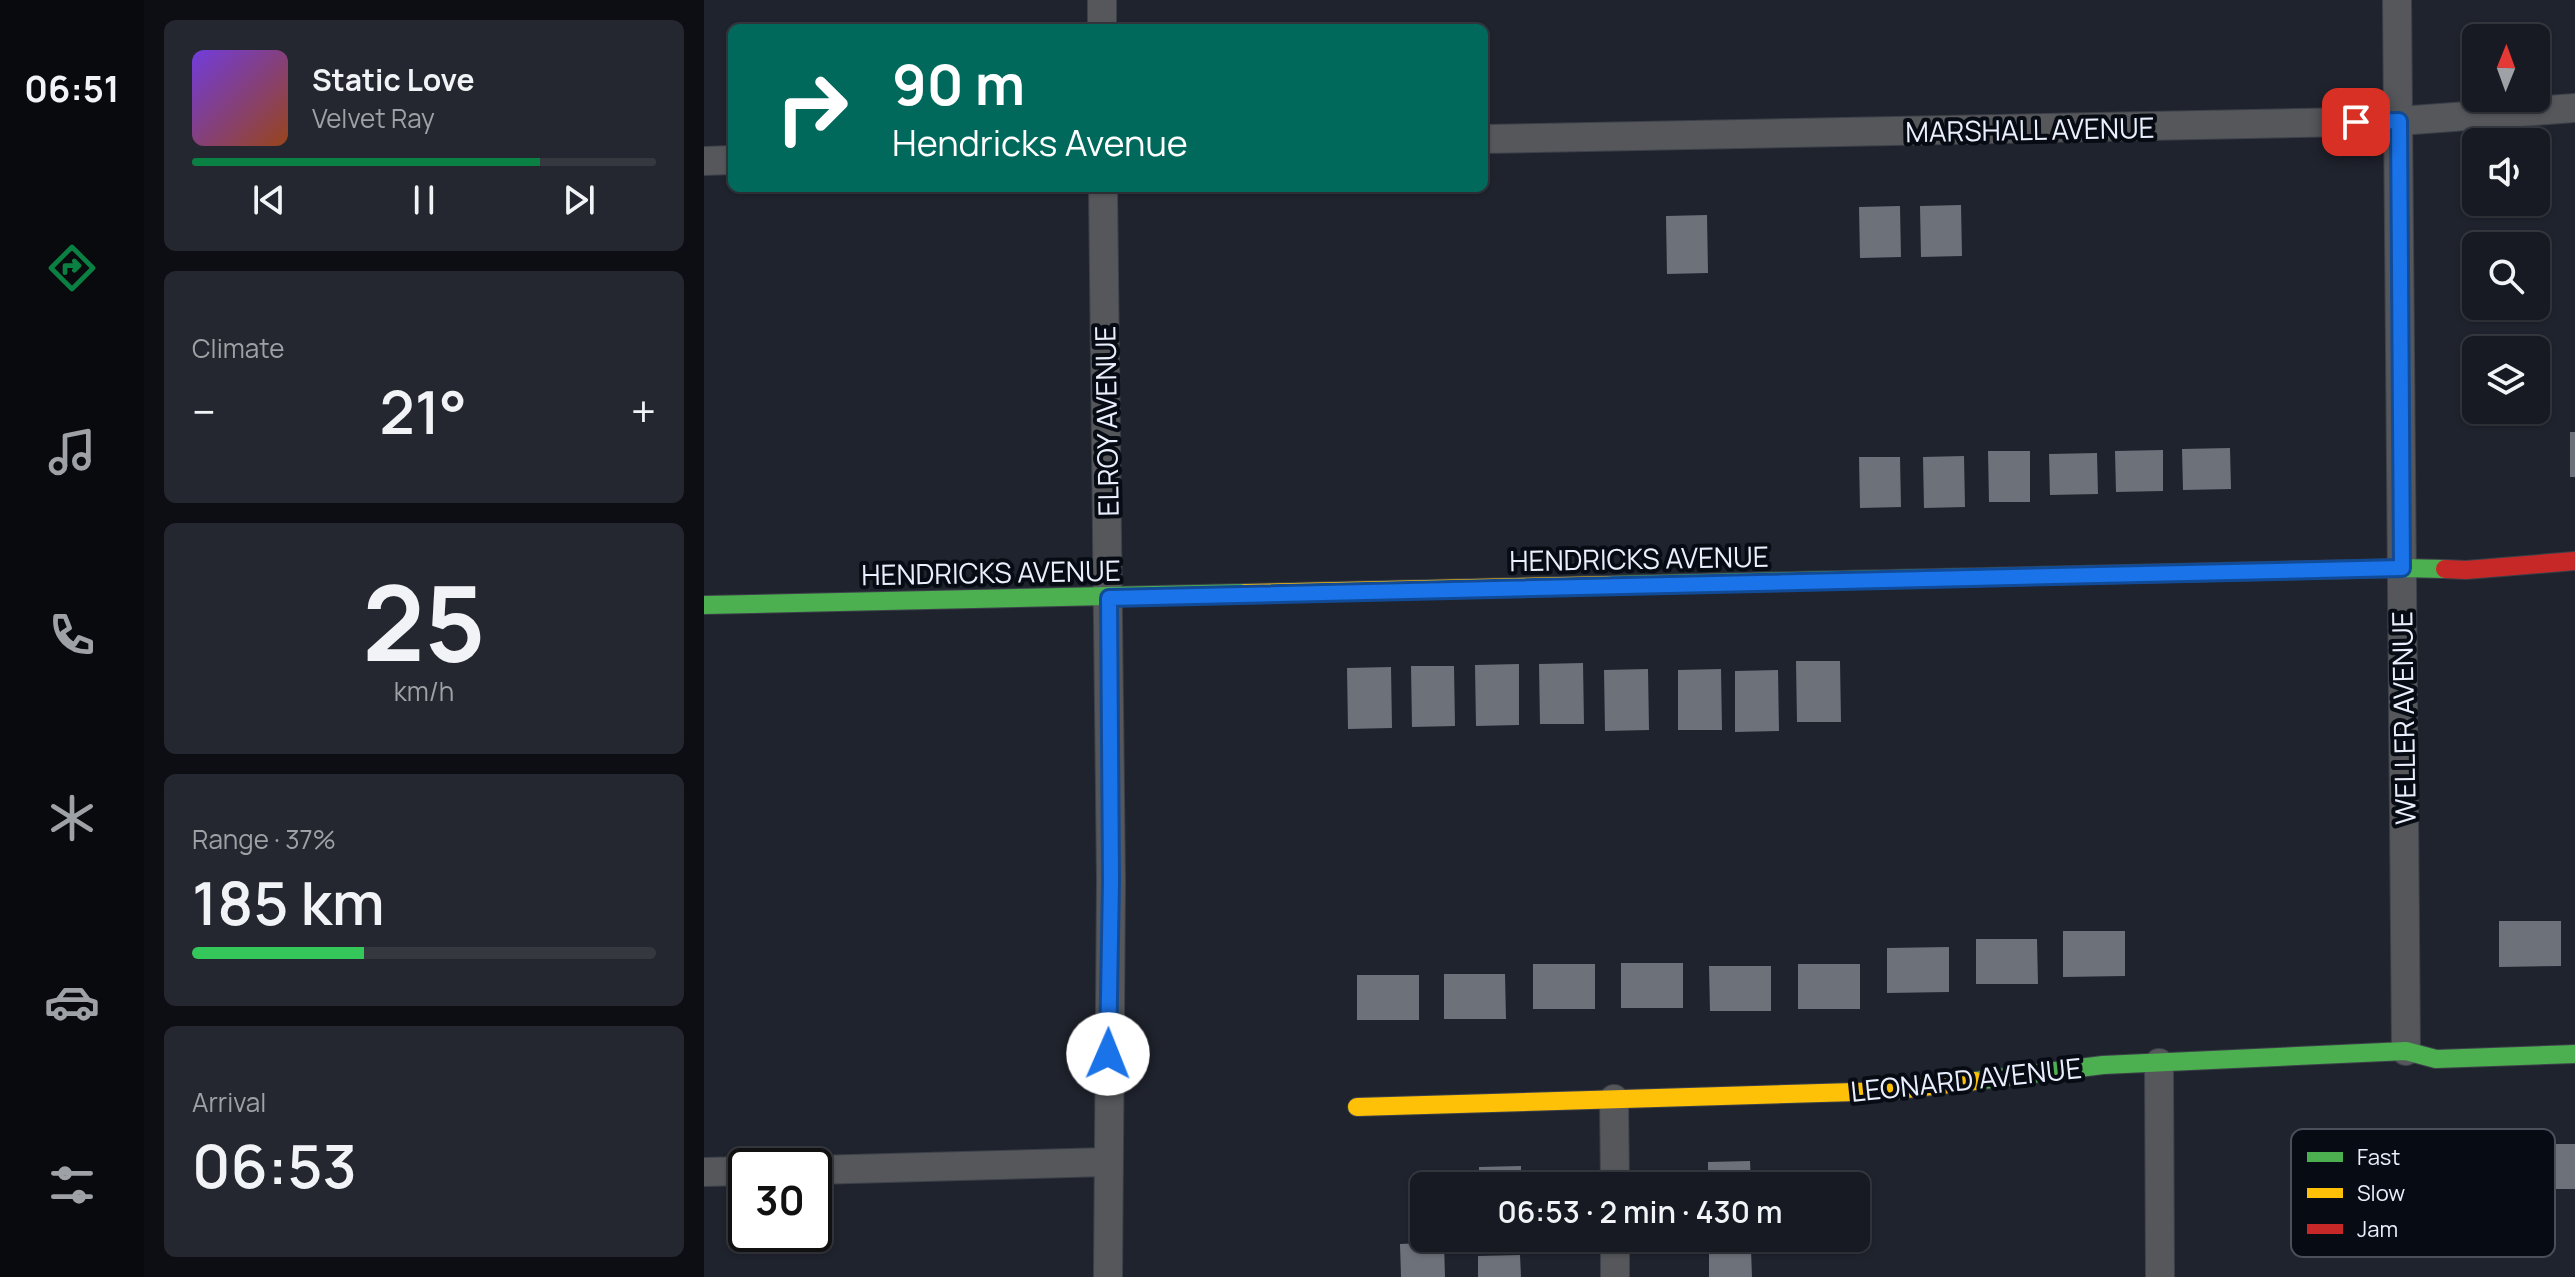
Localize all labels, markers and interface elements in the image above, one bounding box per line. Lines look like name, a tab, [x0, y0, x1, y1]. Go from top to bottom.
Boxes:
north arrow	[2462, 24, 2550, 112]
map controls	[2462, 24, 2550, 424]
text: 90 m	[892, 45, 1025, 122]
icon: right	[760, 56, 864, 160]
text: Static Love	[312, 59, 475, 100]
text: 06:51	[24, 64, 120, 113]
pin	[2322, 88, 2390, 156]
text: Velvet Ray	[312, 100, 435, 136]
icon: arrive	[2334, 100, 2378, 144]
street label: MARSHALL AVENUE	[1905, 108, 2155, 150]
text: Hendricks Avenue	[892, 118, 1188, 167]
button: sound	[2462, 128, 2550, 216]
icon: previous	[247, 178, 291, 222]
icon: pause	[402, 178, 446, 222]
icon: next	[557, 178, 601, 222]
button: search	[2462, 232, 2550, 320]
icon: directions	[44, 240, 100, 296]
street label: ELROY AVENUE	[1085, 325, 1127, 517]
text: Climate	[192, 330, 284, 366]
button: layers	[2462, 336, 2550, 424]
text: 21°	[379, 370, 467, 452]
text: −	[192, 381, 216, 441]
text: +	[631, 381, 656, 441]
icon: music	[44, 424, 100, 480]
street label: HENDRICKS AVENUE	[1509, 537, 1769, 579]
text: 25	[363, 550, 485, 692]
street label: HENDRICKS AVENUE	[861, 551, 1121, 593]
icon: phone	[44, 607, 100, 663]
street label: WELLER AVENUE	[2382, 611, 2424, 825]
text: km/h	[394, 673, 454, 709]
icon: climate	[44, 790, 100, 846]
text: Range · 37%	[192, 821, 336, 857]
text: 185 km	[192, 861, 385, 943]
icon: car	[44, 974, 100, 1030]
position arrow	[1066, 1012, 1150, 1096]
street label: LEONARD AVENUE	[1849, 1048, 2083, 1110]
text: Arrival	[192, 1084, 266, 1120]
text: 06:53	[192, 1124, 357, 1206]
legend	[2291, 1129, 2555, 1257]
text: Fast	[2357, 1142, 2400, 1172]
speed limit sign: 30	[728, 1148, 832, 1252]
icon: filters	[44, 1157, 100, 1213]
text: Slow	[2357, 1178, 2405, 1208]
text: 06:53 · 2 min · 430 m	[1497, 1191, 1783, 1232]
text: Jam	[2357, 1214, 2398, 1244]

